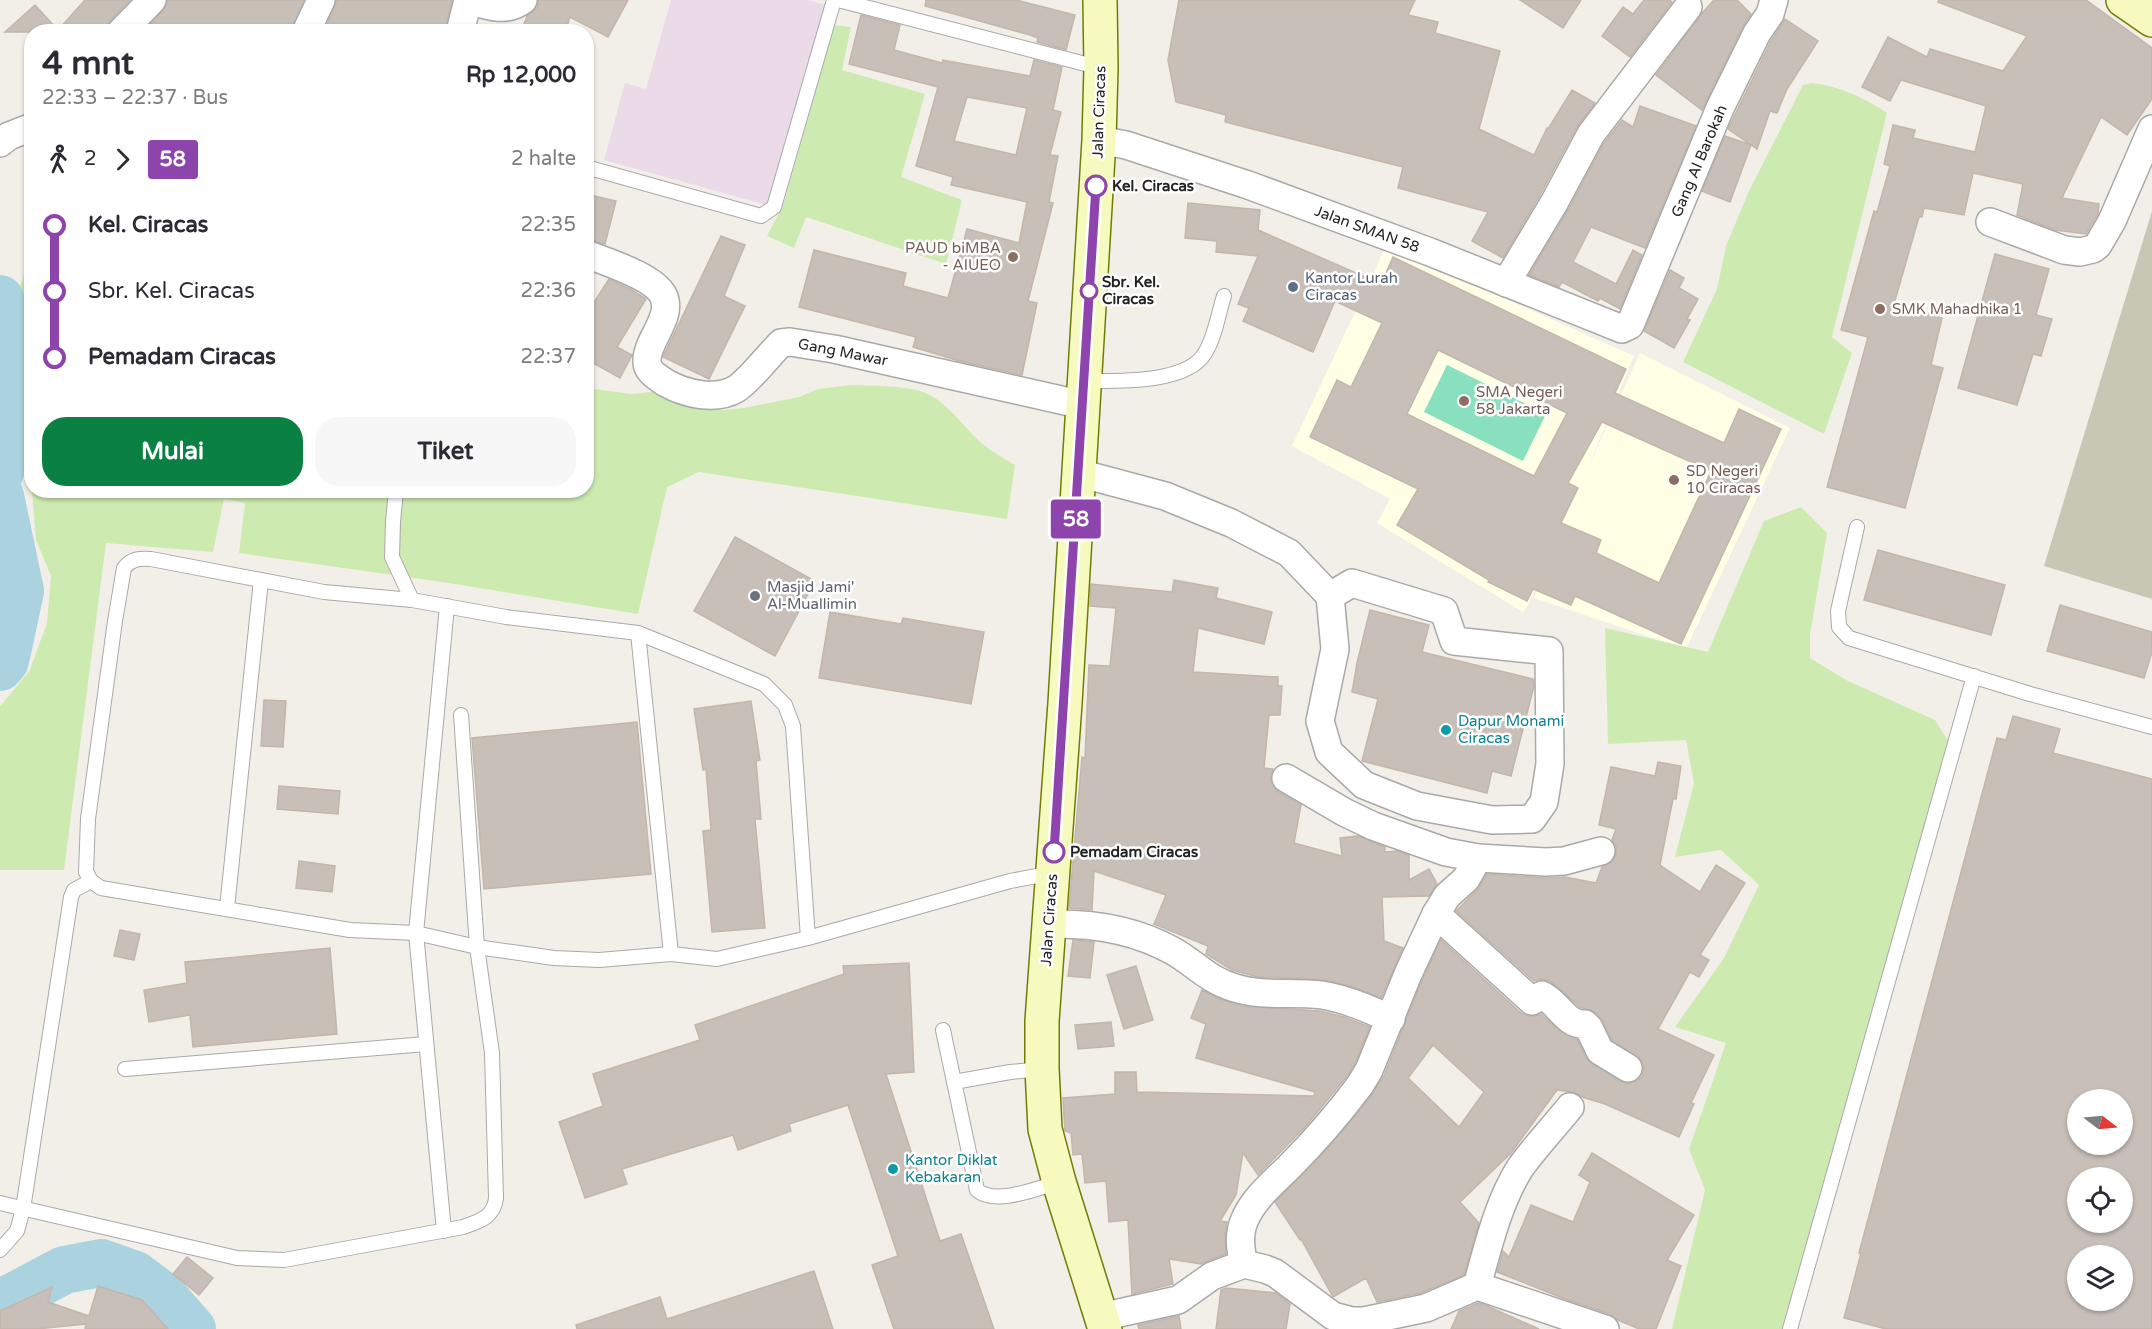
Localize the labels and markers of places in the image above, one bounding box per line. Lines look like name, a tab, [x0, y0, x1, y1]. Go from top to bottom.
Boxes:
marker: Kel. Ciracas	[1085, 175, 1107, 197]
place label: Kel. Ciracas	[1112, 177, 1194, 195]
place label: PAUD biMBA - AIUEO	[905, 239, 1001, 274]
marker: PAUD biMBA - AIUEO	[1006, 250, 1020, 264]
place label: Kantor Lurah Ciracas	[1305, 269, 1398, 304]
place label: Sbr. Kel. Ciracas	[1102, 273, 1160, 308]
marker: Kantor Lurah Ciracas	[1286, 280, 1300, 294]
marker: Sbr. Kel. Ciracas	[1080, 282, 1098, 300]
place label: SMK Mahadhika 1	[1892, 300, 2022, 318]
marker: SMK Mahadhika 1	[1873, 302, 1887, 316]
place label: SMA Negeri 58 Jakarta	[1476, 383, 1563, 418]
marker: SMA Negeri 58 Jakarta	[1457, 394, 1471, 408]
place label: SD Negeri 10 Ciracas	[1686, 462, 1761, 497]
marker: SD Negeri 10 Ciracas	[1667, 473, 1681, 487]
place label: Masjid Jami' Al-Muallimin	[767, 578, 857, 613]
marker: Masjid Jami' Al-Muallimin	[748, 589, 762, 603]
place label: Dapur Monami Ciracas	[1458, 712, 1564, 747]
marker: Dapur Monami Ciracas	[1439, 723, 1453, 737]
marker: Pemadam Ciracas	[1043, 841, 1065, 863]
place label: Pemadam Ciracas	[1070, 843, 1198, 861]
place label: Kantor Diklat Kebakaran	[905, 1151, 998, 1186]
marker: Kantor Diklat Kebakaran	[886, 1162, 900, 1176]

